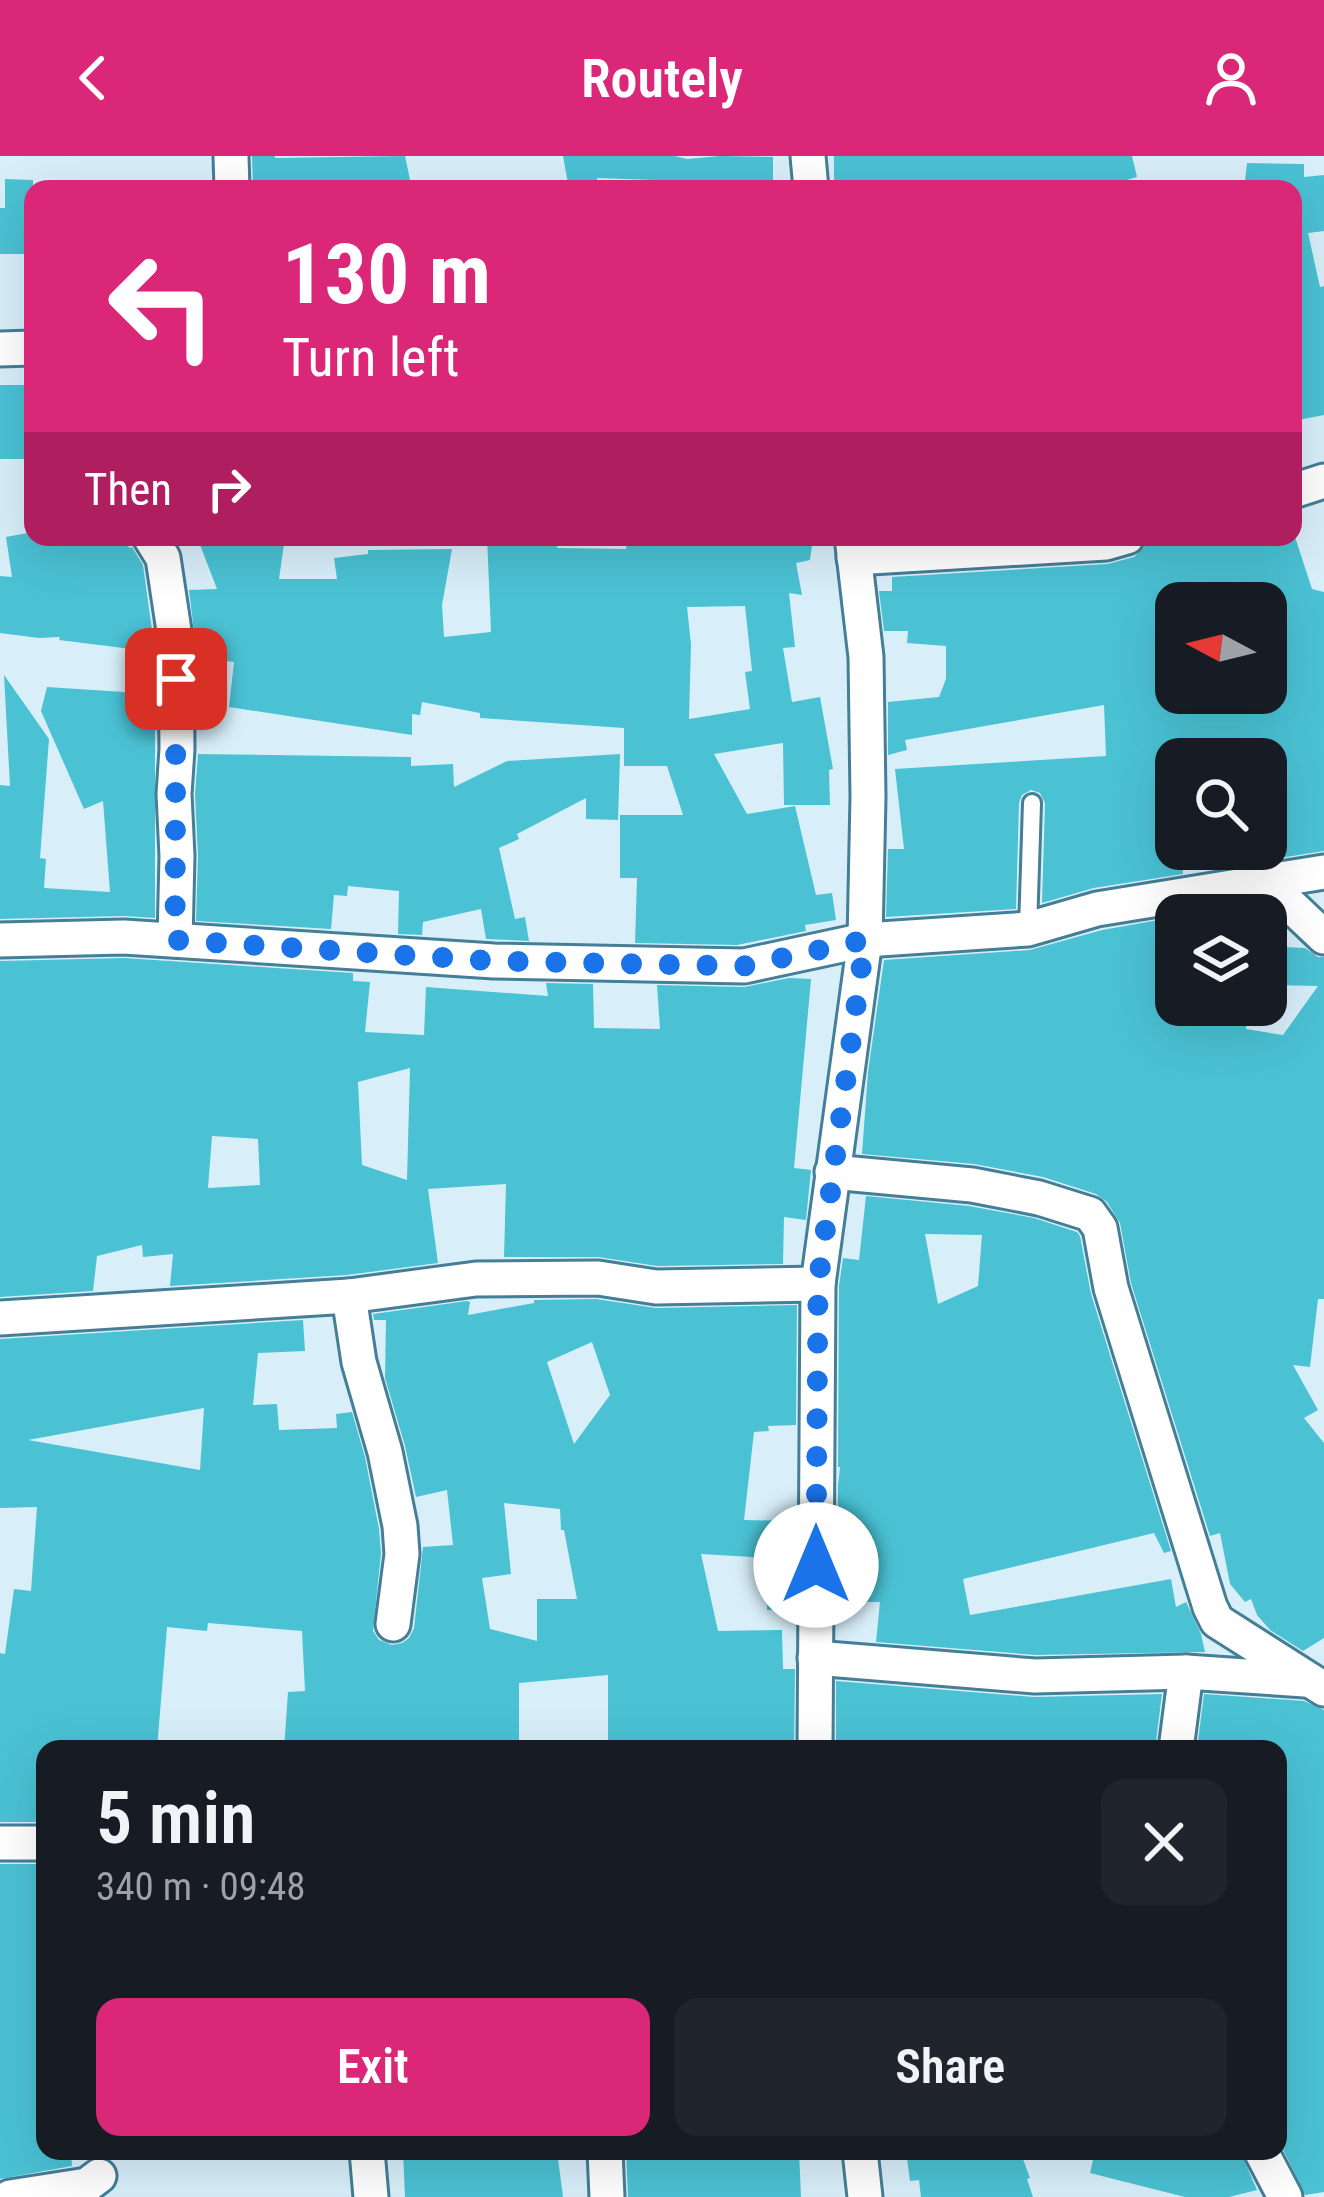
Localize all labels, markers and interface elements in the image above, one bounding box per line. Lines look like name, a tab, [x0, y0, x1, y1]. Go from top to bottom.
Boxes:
icon: back	[60, 45, 126, 111]
icon: person	[1198, 45, 1264, 111]
text: Routely	[581, 47, 743, 110]
text: 130 m	[282, 225, 491, 324]
icon: left	[84, 228, 240, 384]
text: Turn left	[282, 326, 459, 389]
icon: right	[196, 456, 262, 522]
text: Then	[84, 463, 172, 516]
north arrow	[1155, 582, 1287, 714]
map controls	[1155, 582, 1287, 1026]
pin	[125, 628, 227, 730]
icon: arrive	[143, 646, 209, 712]
button: search	[1155, 738, 1287, 870]
button: layers	[1155, 894, 1287, 1026]
position arrow	[753, 1502, 879, 1628]
text: 5 min	[96, 1776, 255, 1861]
button: close	[1101, 1779, 1227, 1905]
text: 340 m · 09:48	[96, 1864, 306, 1910]
button: Exit	[96, 1998, 650, 2136]
button: Share	[674, 1998, 1227, 2136]

